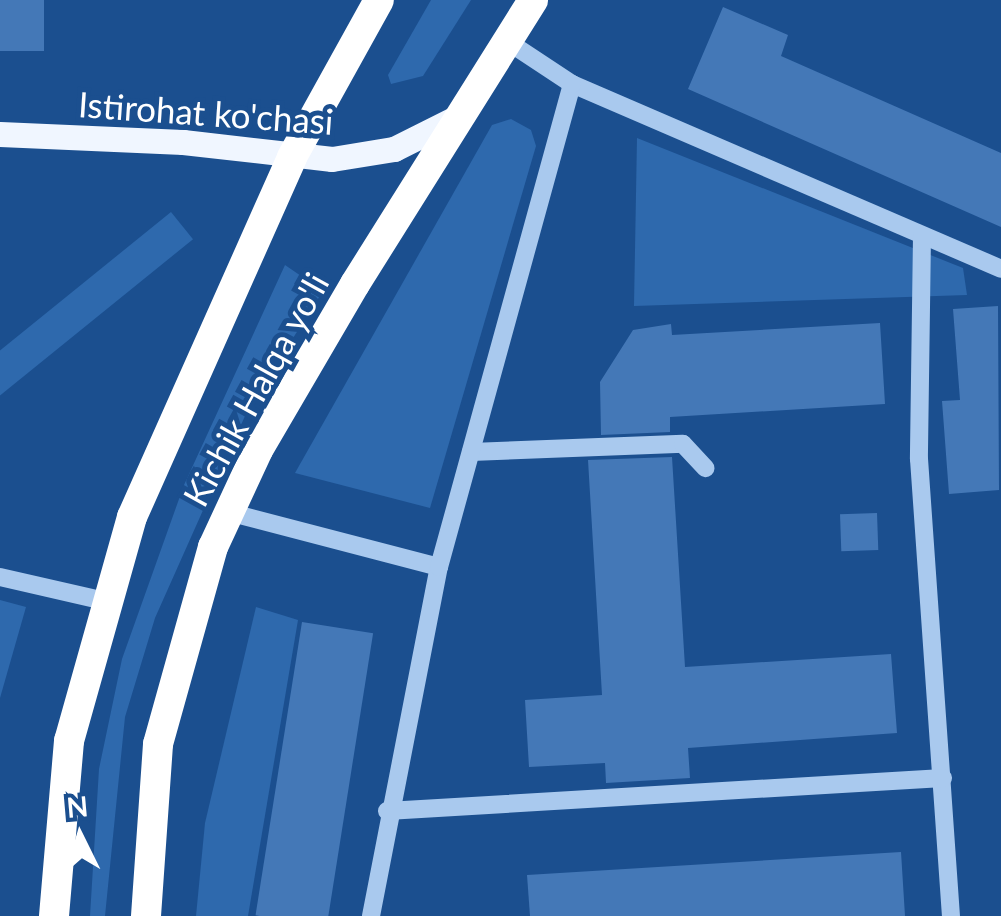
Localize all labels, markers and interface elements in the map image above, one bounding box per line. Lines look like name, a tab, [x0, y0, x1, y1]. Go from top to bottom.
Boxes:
street label: Istirohat ko'chasi	[77, 82, 335, 142]
street label: Kichik Halqa yo'li	[173, 265, 337, 513]
north arrow	[30, 786, 130, 886]
text: N	[65, 788, 90, 824]

